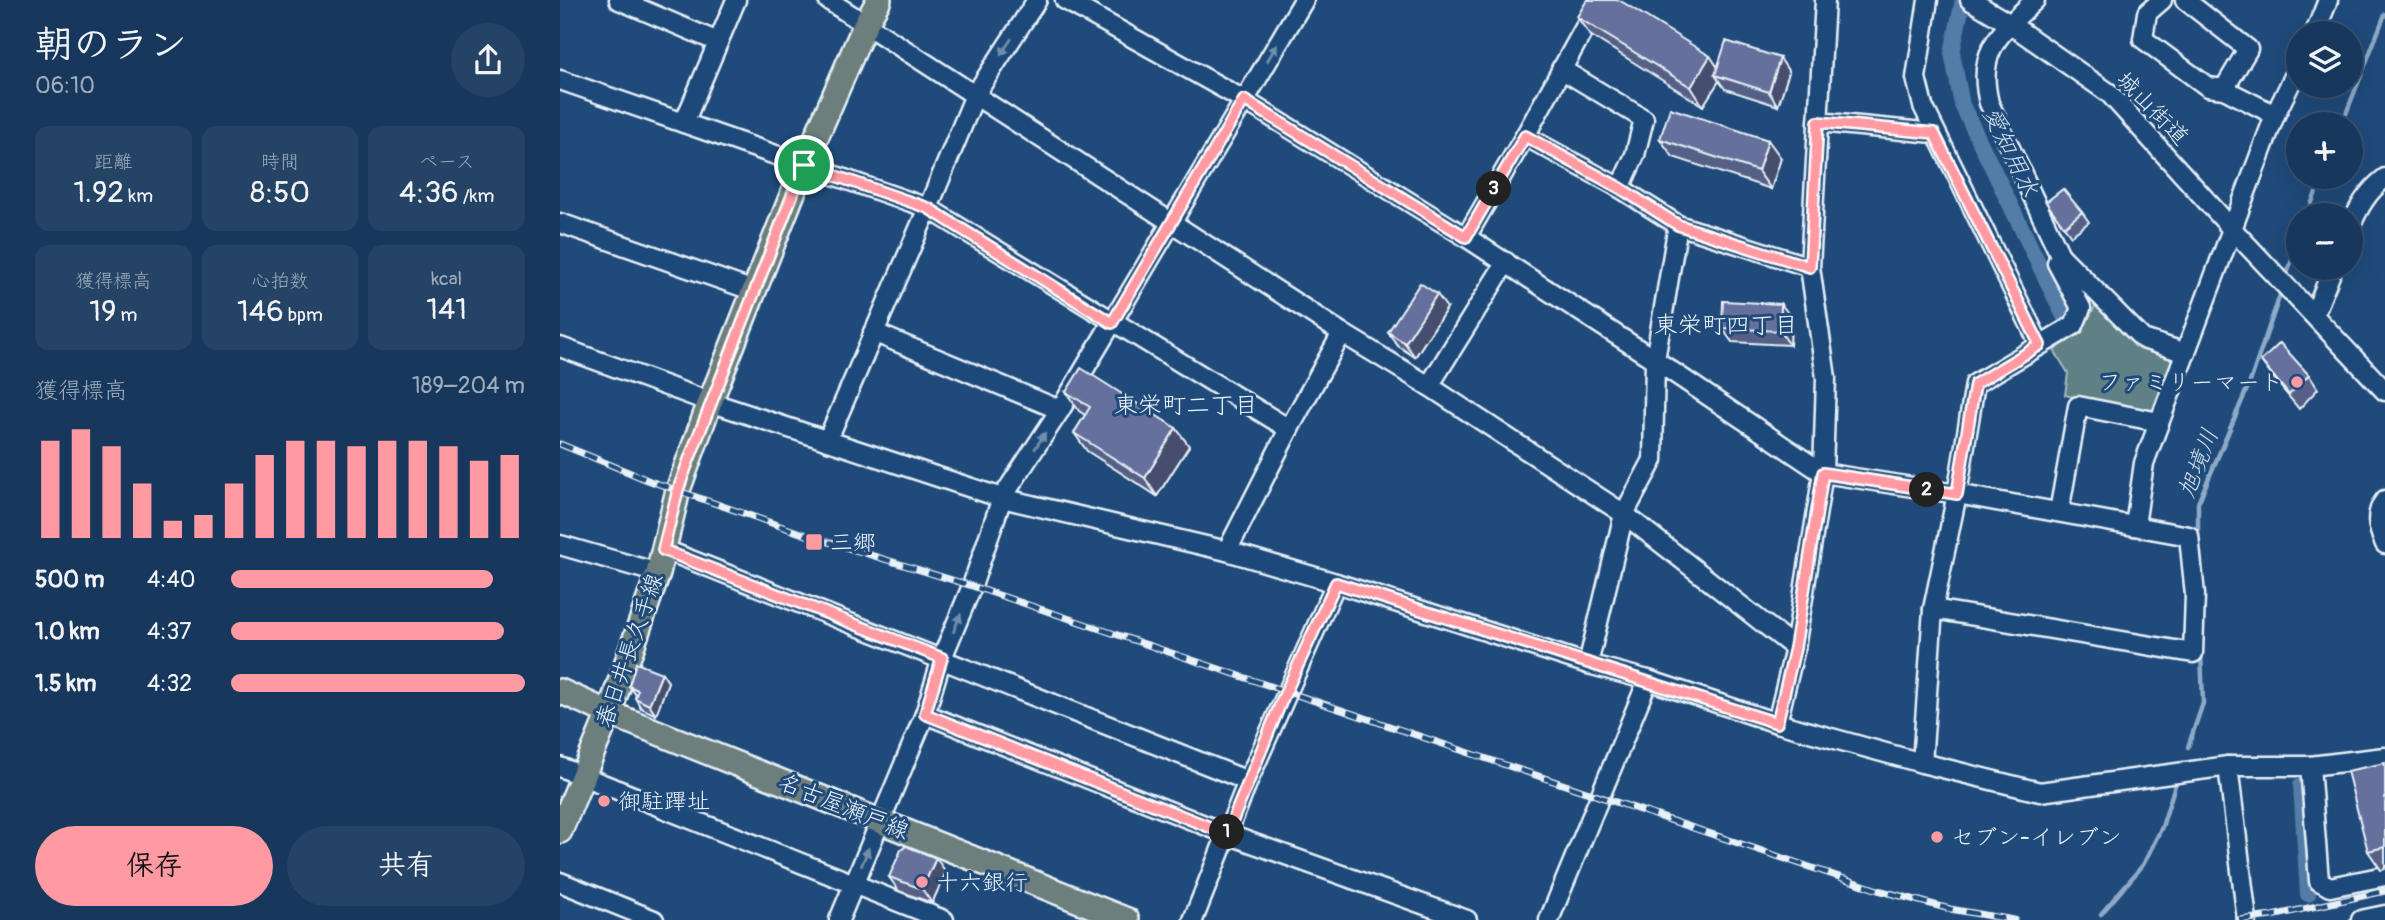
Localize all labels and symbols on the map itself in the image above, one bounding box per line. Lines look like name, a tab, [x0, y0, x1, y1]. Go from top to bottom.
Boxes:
one-way arrow	[1000, 38, 1013, 57]
one-way arrow	[1266, 44, 1279, 63]
street label: 城山街道	[2110, 65, 2195, 152]
water label: 愛知用水	[1976, 103, 2045, 202]
pin	[774, 135, 834, 195]
pin: 3	[1476, 172, 1511, 206]
district label: 東栄町四丁目	[1654, 311, 1798, 340]
place label: ファミリーマート	[2099, 368, 2283, 397]
marker: ファミリーマート	[2289, 374, 2305, 390]
district label: 東栄町二丁目	[1114, 391, 1258, 420]
water label: 旭境川	[2172, 424, 2225, 502]
one-way arrow	[1033, 432, 1047, 450]
pin: 2	[1910, 472, 1944, 508]
place label: 三郷	[830, 528, 876, 557]
marker: 三郷	[804, 532, 824, 552]
street label: 春日井長久手線	[590, 569, 669, 731]
one-way arrow	[952, 612, 963, 633]
street label: 名古屋瀬戸線	[774, 767, 913, 846]
place label: 御駐蹕址	[618, 787, 710, 816]
marker: 御駐蹕址	[596, 793, 612, 809]
pin: 1	[1210, 814, 1244, 850]
place label: セブン-イレブン	[1951, 823, 2122, 852]
marker: セブン-イレブン	[1929, 829, 1945, 845]
one-way arrow	[860, 846, 871, 867]
place label: 十六銀行	[936, 868, 1028, 897]
marker: 十六銀行	[914, 874, 930, 890]

